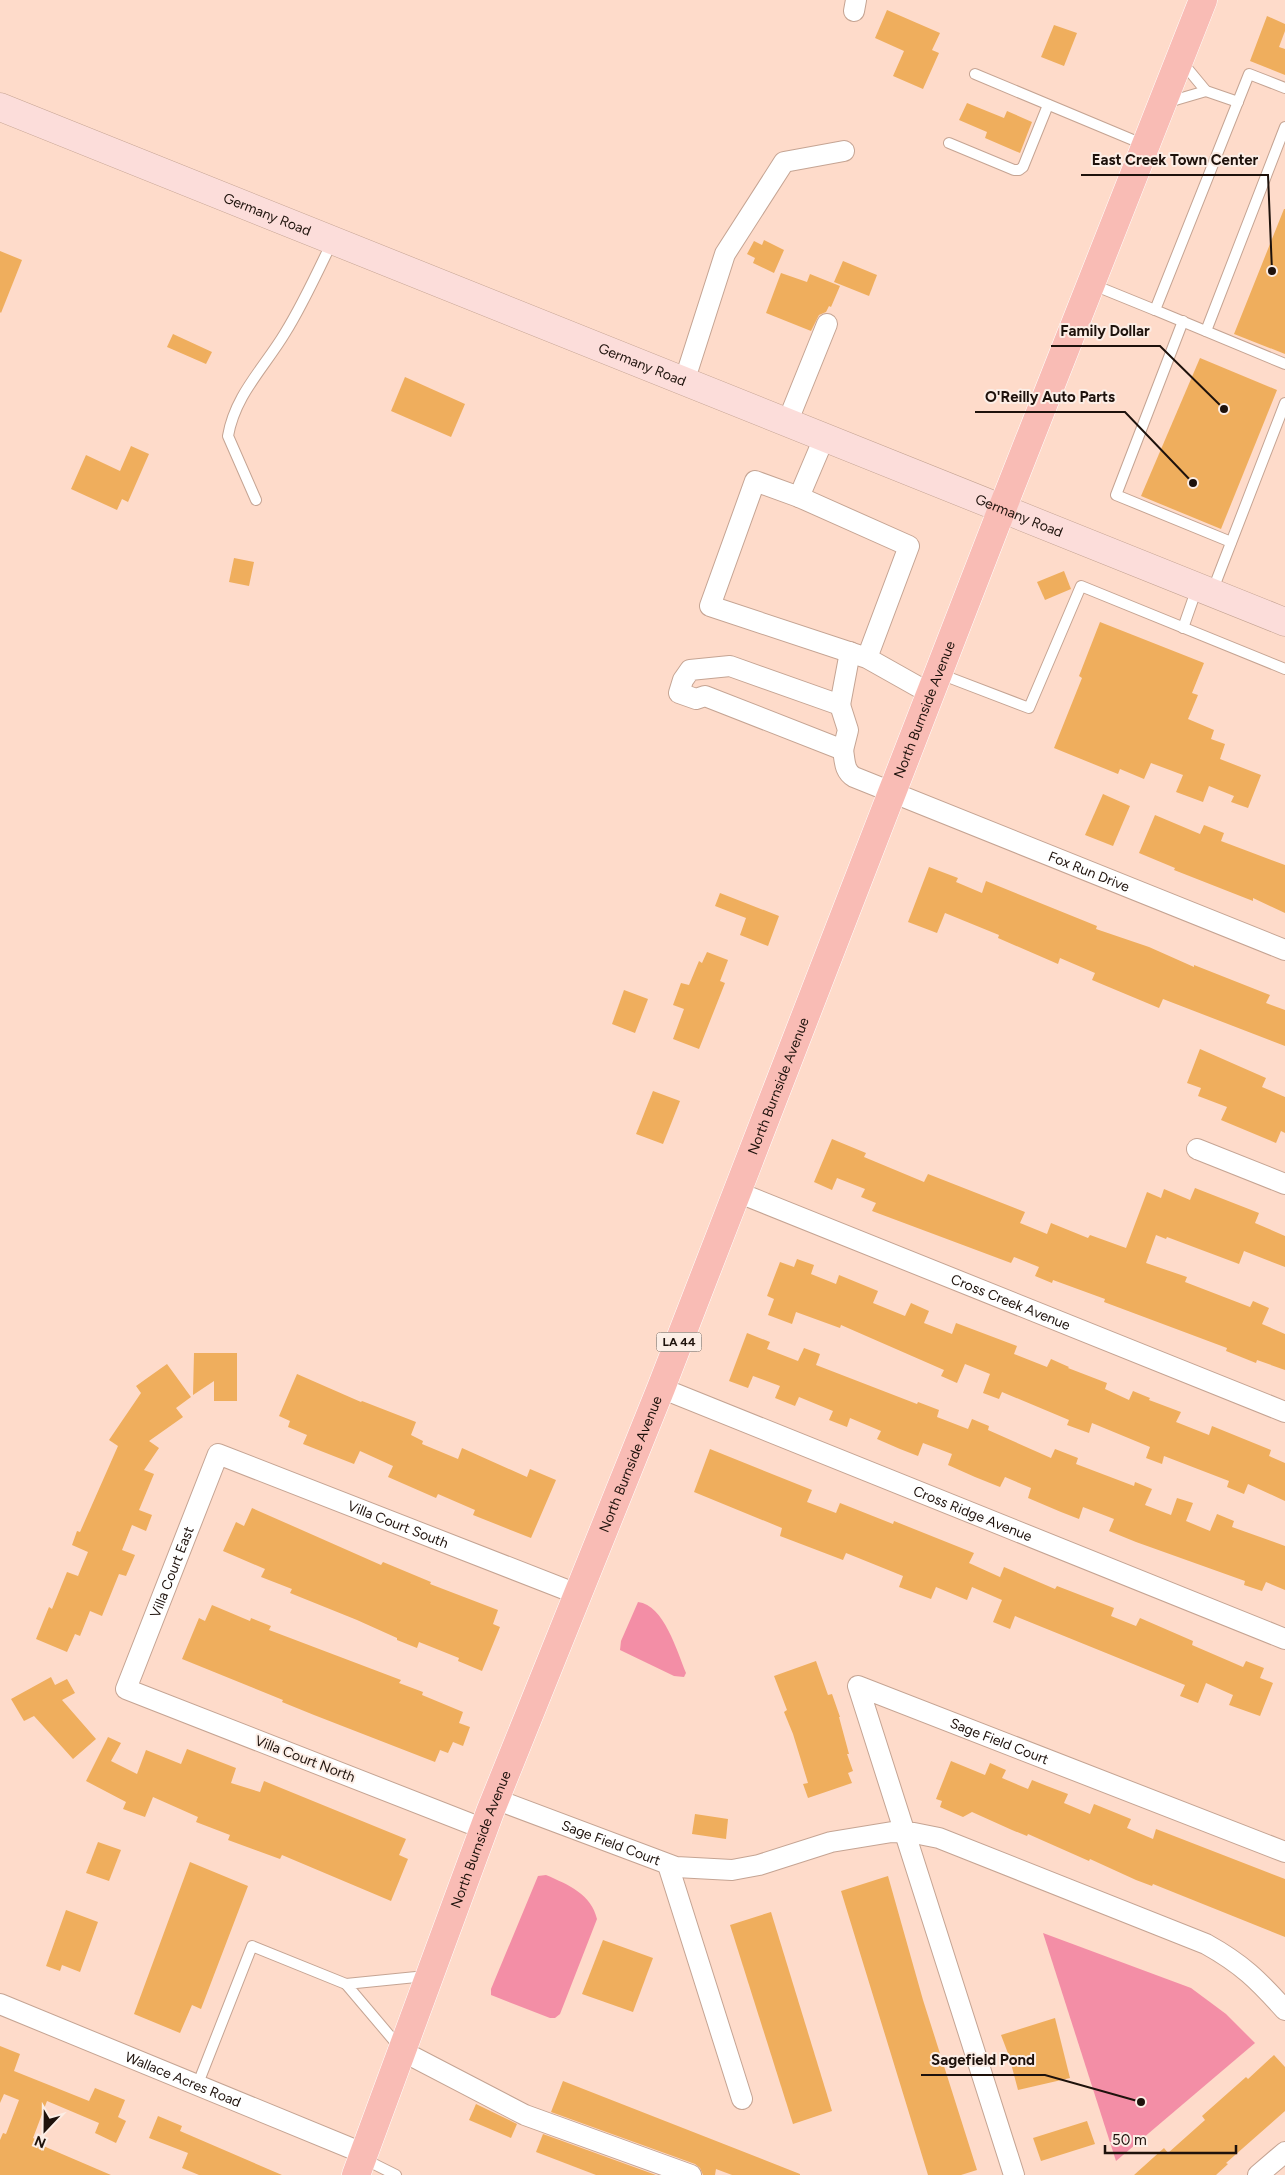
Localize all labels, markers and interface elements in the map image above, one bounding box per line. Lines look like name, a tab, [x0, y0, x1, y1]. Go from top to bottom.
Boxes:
callout: East Creek Town Center	[1081, 145, 1268, 175]
text: East Creek Town Center	[1092, 151, 1259, 169]
street label: Germany Road	[221, 189, 314, 239]
callout: Family Dollar	[1051, 316, 1160, 346]
text: Family Dollar	[1060, 322, 1150, 340]
street label: Germany Road	[596, 339, 689, 390]
callout: O'Reilly Auto Parts	[975, 382, 1125, 412]
text: O'Reilly Auto Parts	[985, 388, 1115, 406]
street label: Germany Road	[973, 490, 1065, 541]
street label: North Burnside Avenue	[890, 638, 959, 780]
street label: Fox Run Drive	[1046, 847, 1132, 895]
street label: North Burnside Avenue	[744, 1015, 813, 1157]
street label: Cross Creek Avenue	[949, 1270, 1073, 1334]
road number: LA 44	[656, 1332, 702, 1351]
street label: North Burnside Avenue	[595, 1393, 666, 1535]
street label: Cross Ridge Avenue	[911, 1482, 1035, 1545]
street label: Villa Court South	[345, 1497, 451, 1552]
street label: Villa Court East	[146, 1524, 197, 1620]
street label: Sage Field Court	[948, 1714, 1051, 1768]
street label: Villa Court North	[252, 1732, 358, 1786]
street label: North Burnside Avenue	[447, 1768, 514, 1910]
street label: Sage Field Court	[559, 1816, 663, 1869]
callout: Sagefield Pond	[921, 2045, 1045, 2075]
street label: Wallace Acres Road	[123, 2048, 244, 2111]
text: Sagefield Pond	[931, 2051, 1035, 2069]
north arrow	[20, 2105, 70, 2155]
scale bar	[1105, 2122, 1236, 2154]
text: 50 m	[1112, 2131, 1147, 2149]
text: N	[32, 2132, 49, 2151]

